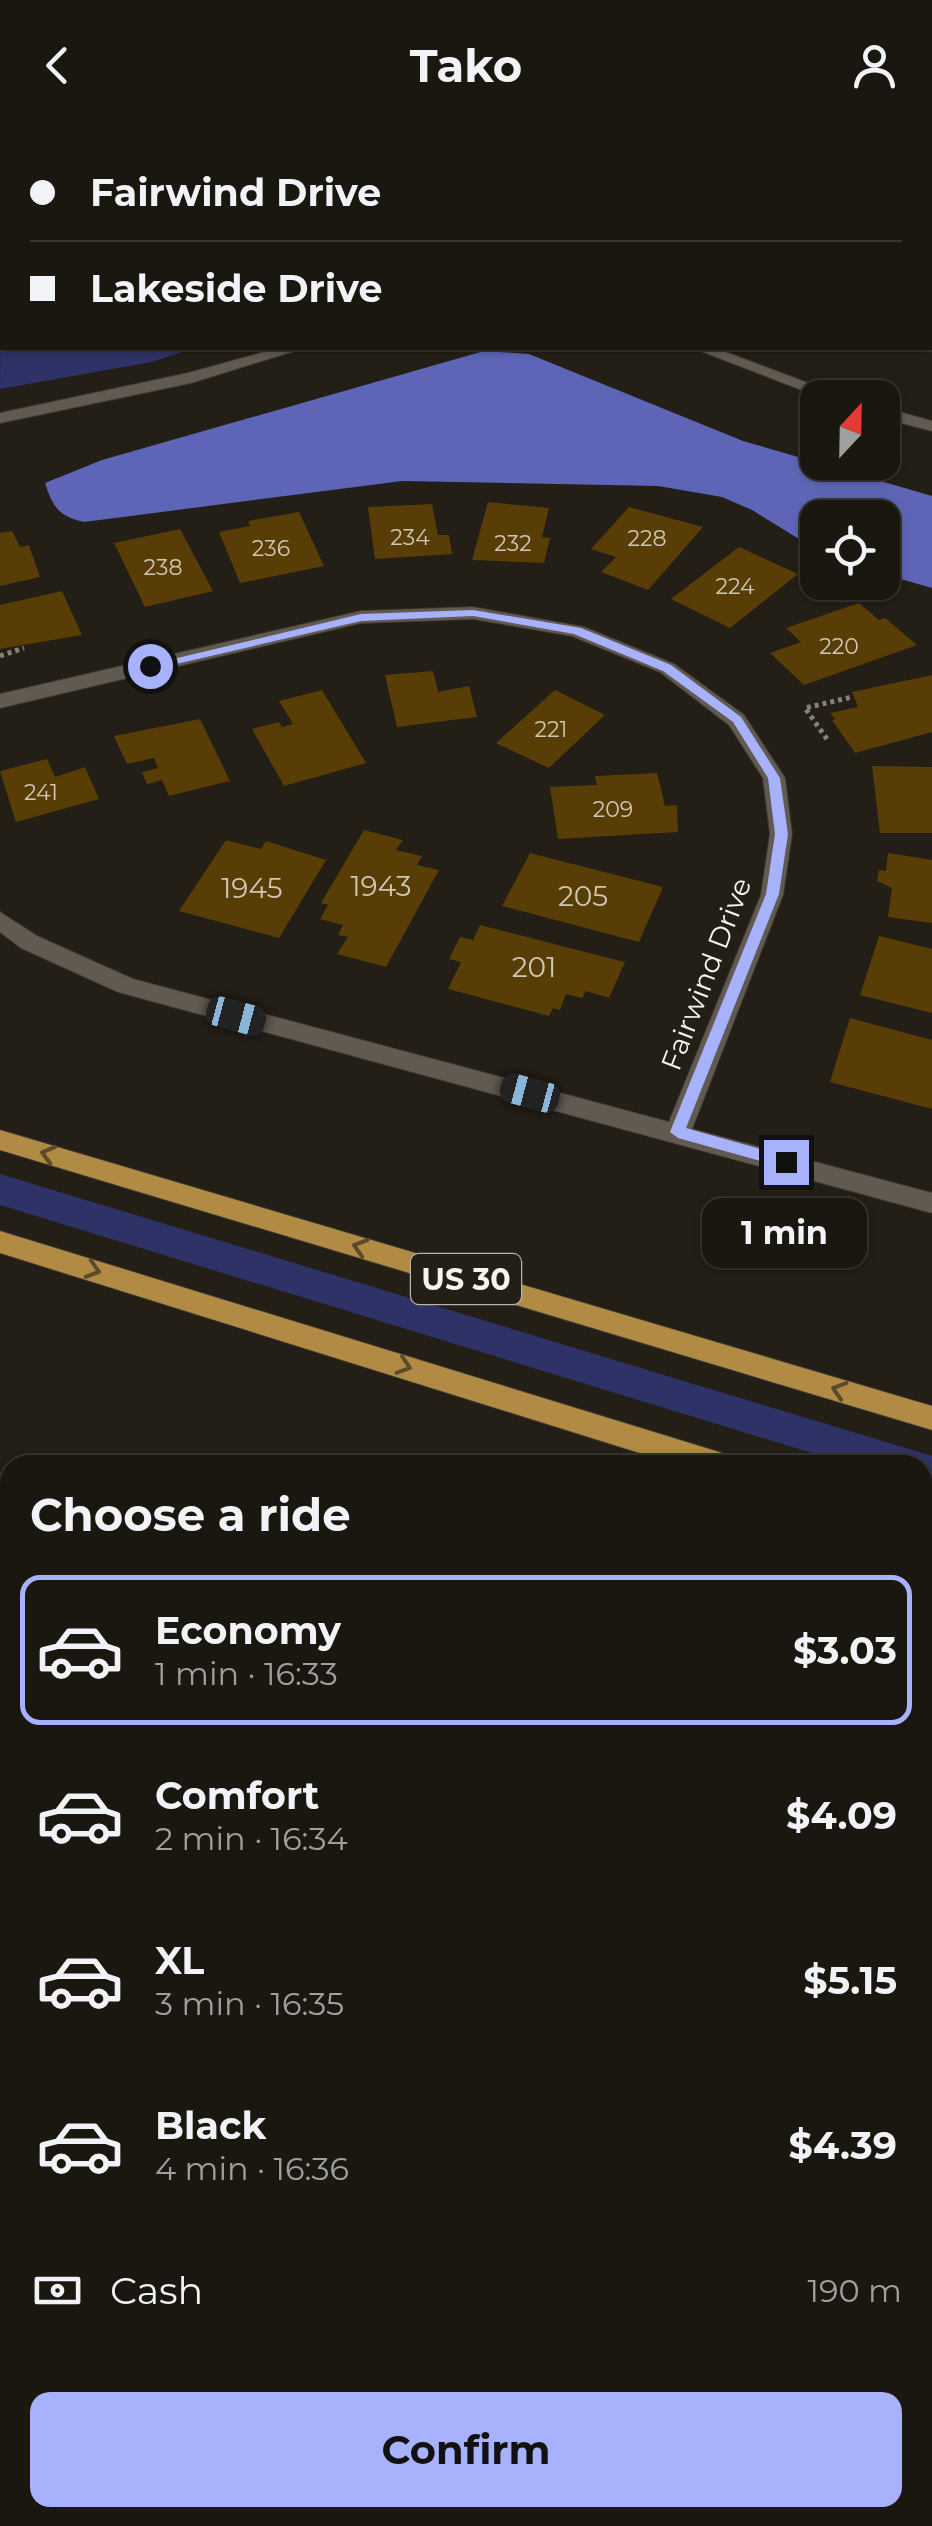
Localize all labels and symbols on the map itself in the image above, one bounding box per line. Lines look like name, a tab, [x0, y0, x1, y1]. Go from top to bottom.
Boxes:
north arrow	[800, 380, 900, 480]
house number: 234	[390, 524, 430, 551]
house number: 228	[627, 525, 667, 552]
house number: 232	[494, 530, 532, 557]
house number: 236	[252, 535, 290, 562]
house number: 238	[144, 554, 182, 581]
house number: 224	[715, 573, 755, 600]
house number: 220	[819, 633, 859, 660]
route start	[128, 644, 173, 689]
house number: 221	[535, 716, 567, 743]
house number: 241	[24, 779, 58, 806]
house number: 209	[593, 796, 633, 823]
house number: 1943	[350, 869, 412, 903]
house number: 1945	[221, 871, 283, 905]
street label: Fairwind Drive	[654, 873, 758, 1075]
house number: 205	[558, 879, 608, 913]
house number: 201	[512, 950, 556, 984]
car	[203, 994, 269, 1038]
car	[497, 1071, 563, 1115]
route end	[764, 1140, 809, 1185]
one-way arrow	[40, 1145, 57, 1166]
callout: 1 min	[704, 1197, 868, 1267]
one-way arrow	[352, 1238, 369, 1259]
road number: US 30	[411, 1254, 521, 1304]
one-way arrow	[84, 1258, 101, 1279]
one-way arrow	[395, 1354, 412, 1374]
one-way arrow	[831, 1381, 848, 1402]

